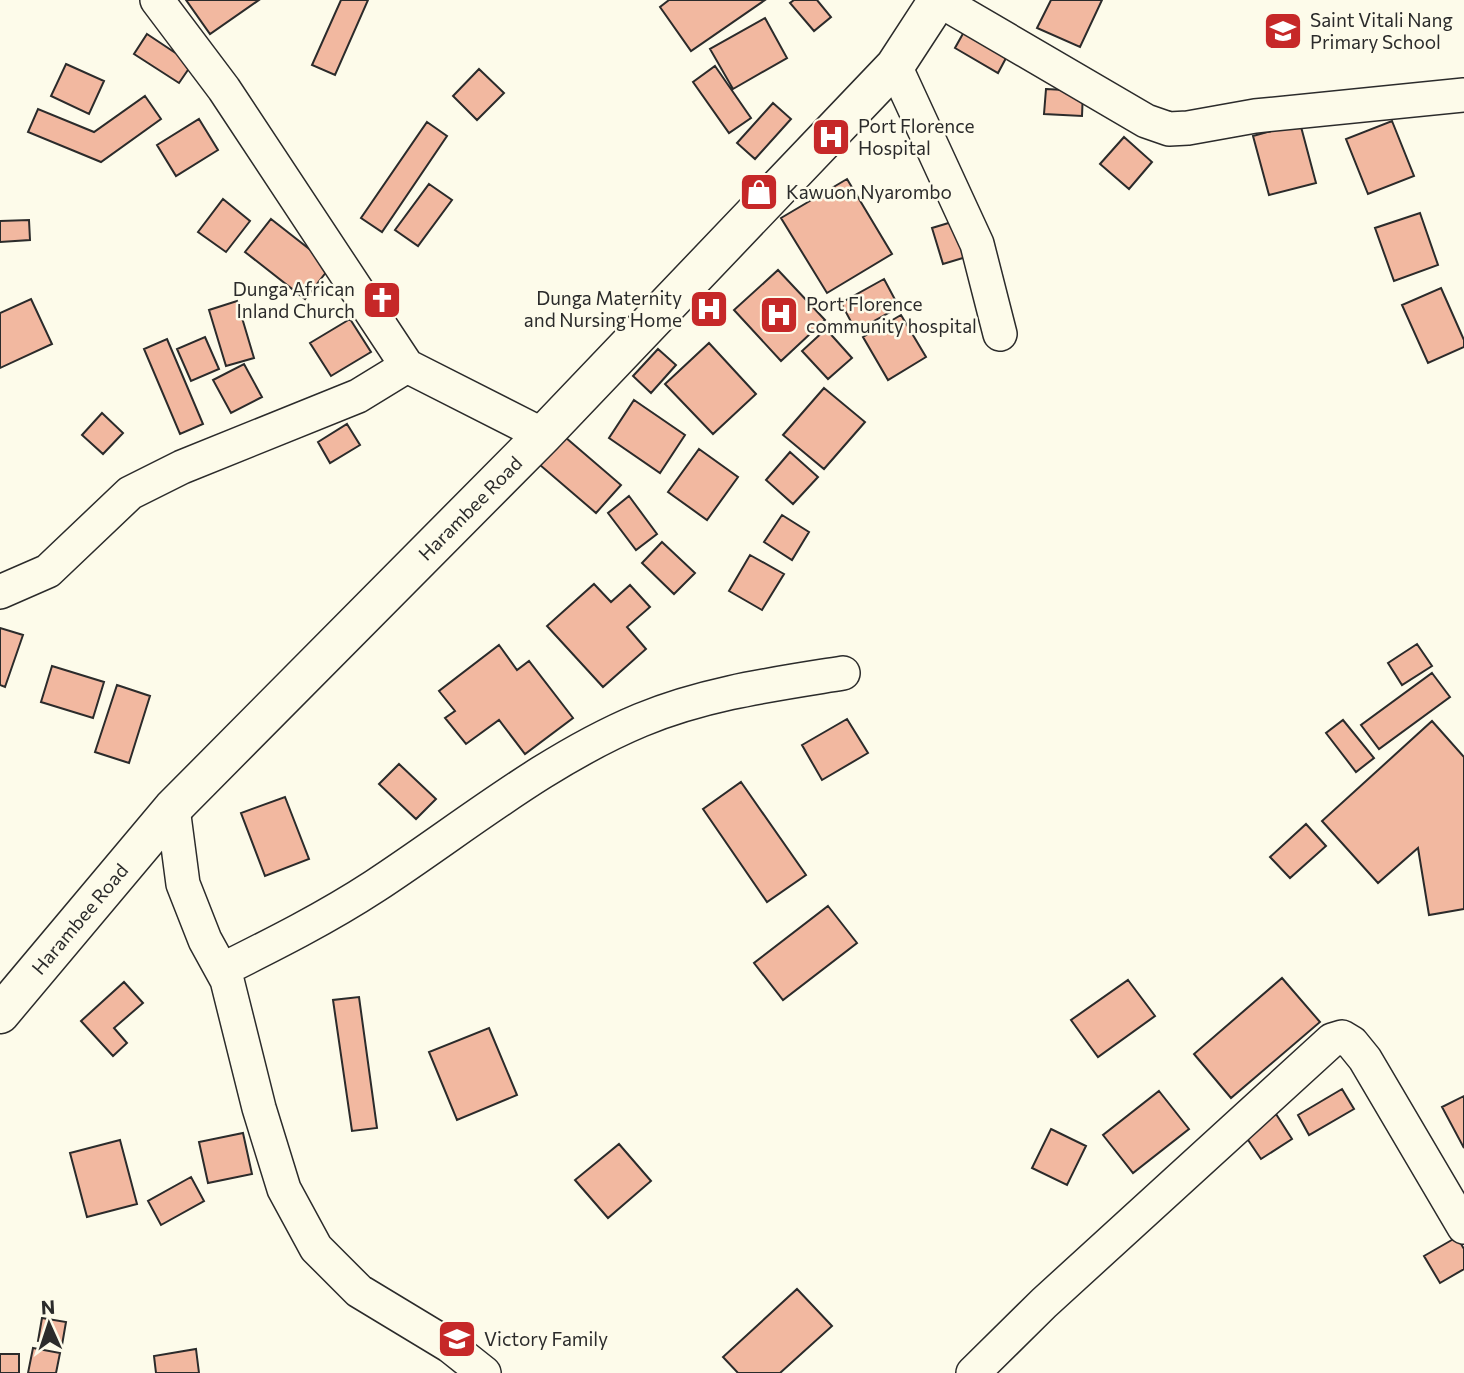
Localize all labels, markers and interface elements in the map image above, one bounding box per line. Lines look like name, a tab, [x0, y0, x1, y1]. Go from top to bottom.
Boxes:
place label: Saint Vitali Nang Primary School	[1310, 8, 1453, 53]
school or university icon: Saint Vitali Nang Primary School	[1262, 10, 1304, 52]
place label: Port Florence Hospital	[858, 114, 975, 159]
hospital icon: Port Florence Hospital	[810, 116, 852, 158]
shop icon: Kawuon Nyarombo	[738, 171, 780, 213]
place label: Kawuon Nyarombo	[786, 180, 952, 203]
place label: Dunga African Inland Church	[233, 277, 355, 322]
church icon: Dunga African Inland Church	[361, 279, 403, 321]
place label: Dunga Maternity and Nursing Home	[524, 286, 682, 331]
hospital icon: Dunga Maternity and Nursing Home	[688, 288, 730, 330]
place label: Port Florence community hospital	[806, 292, 977, 337]
hospital icon: Port Florence community hospital	[758, 294, 800, 336]
street label: Harambee Road	[413, 451, 526, 565]
street label: Harambee Road	[26, 859, 132, 979]
north arrow	[14, 1289, 84, 1359]
text: N	[40, 1295, 56, 1318]
school or university icon: Victory Family	[436, 1318, 478, 1360]
place label: Victory Family	[484, 1327, 608, 1350]

